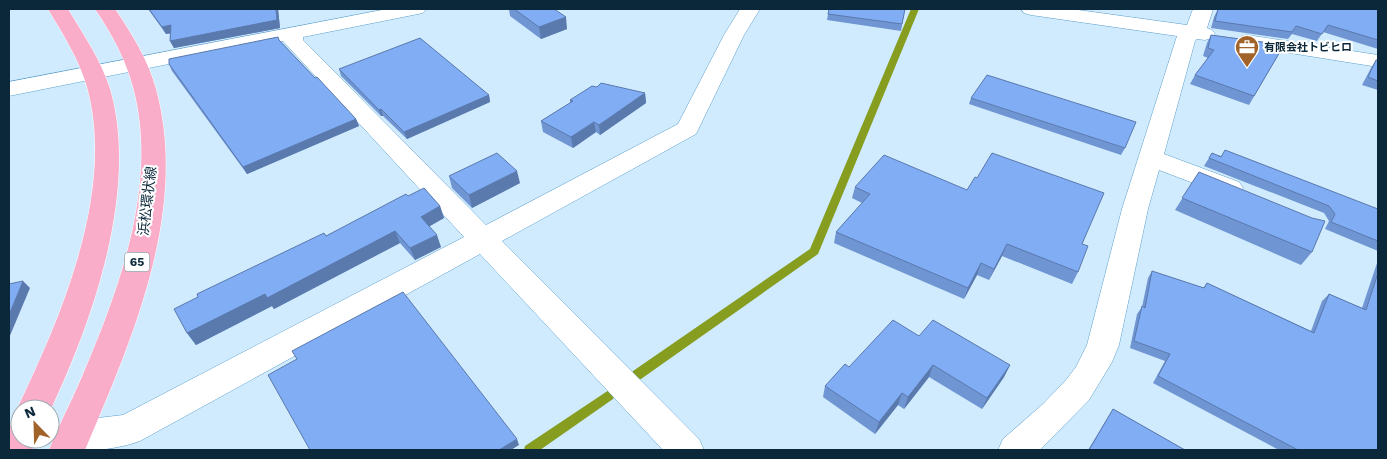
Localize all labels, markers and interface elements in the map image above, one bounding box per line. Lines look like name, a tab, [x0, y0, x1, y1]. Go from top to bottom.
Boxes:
office icon: 有限会社トビヒロ	[1234, 34, 1260, 68]
place label: 有限会社トビヒロ	[1264, 41, 1352, 54]
street label: 浜松環状線	[135, 165, 159, 237]
road number: 65	[124, 252, 150, 272]
north arrow	[10, 399, 60, 449]
text: N	[22, 403, 38, 421]

